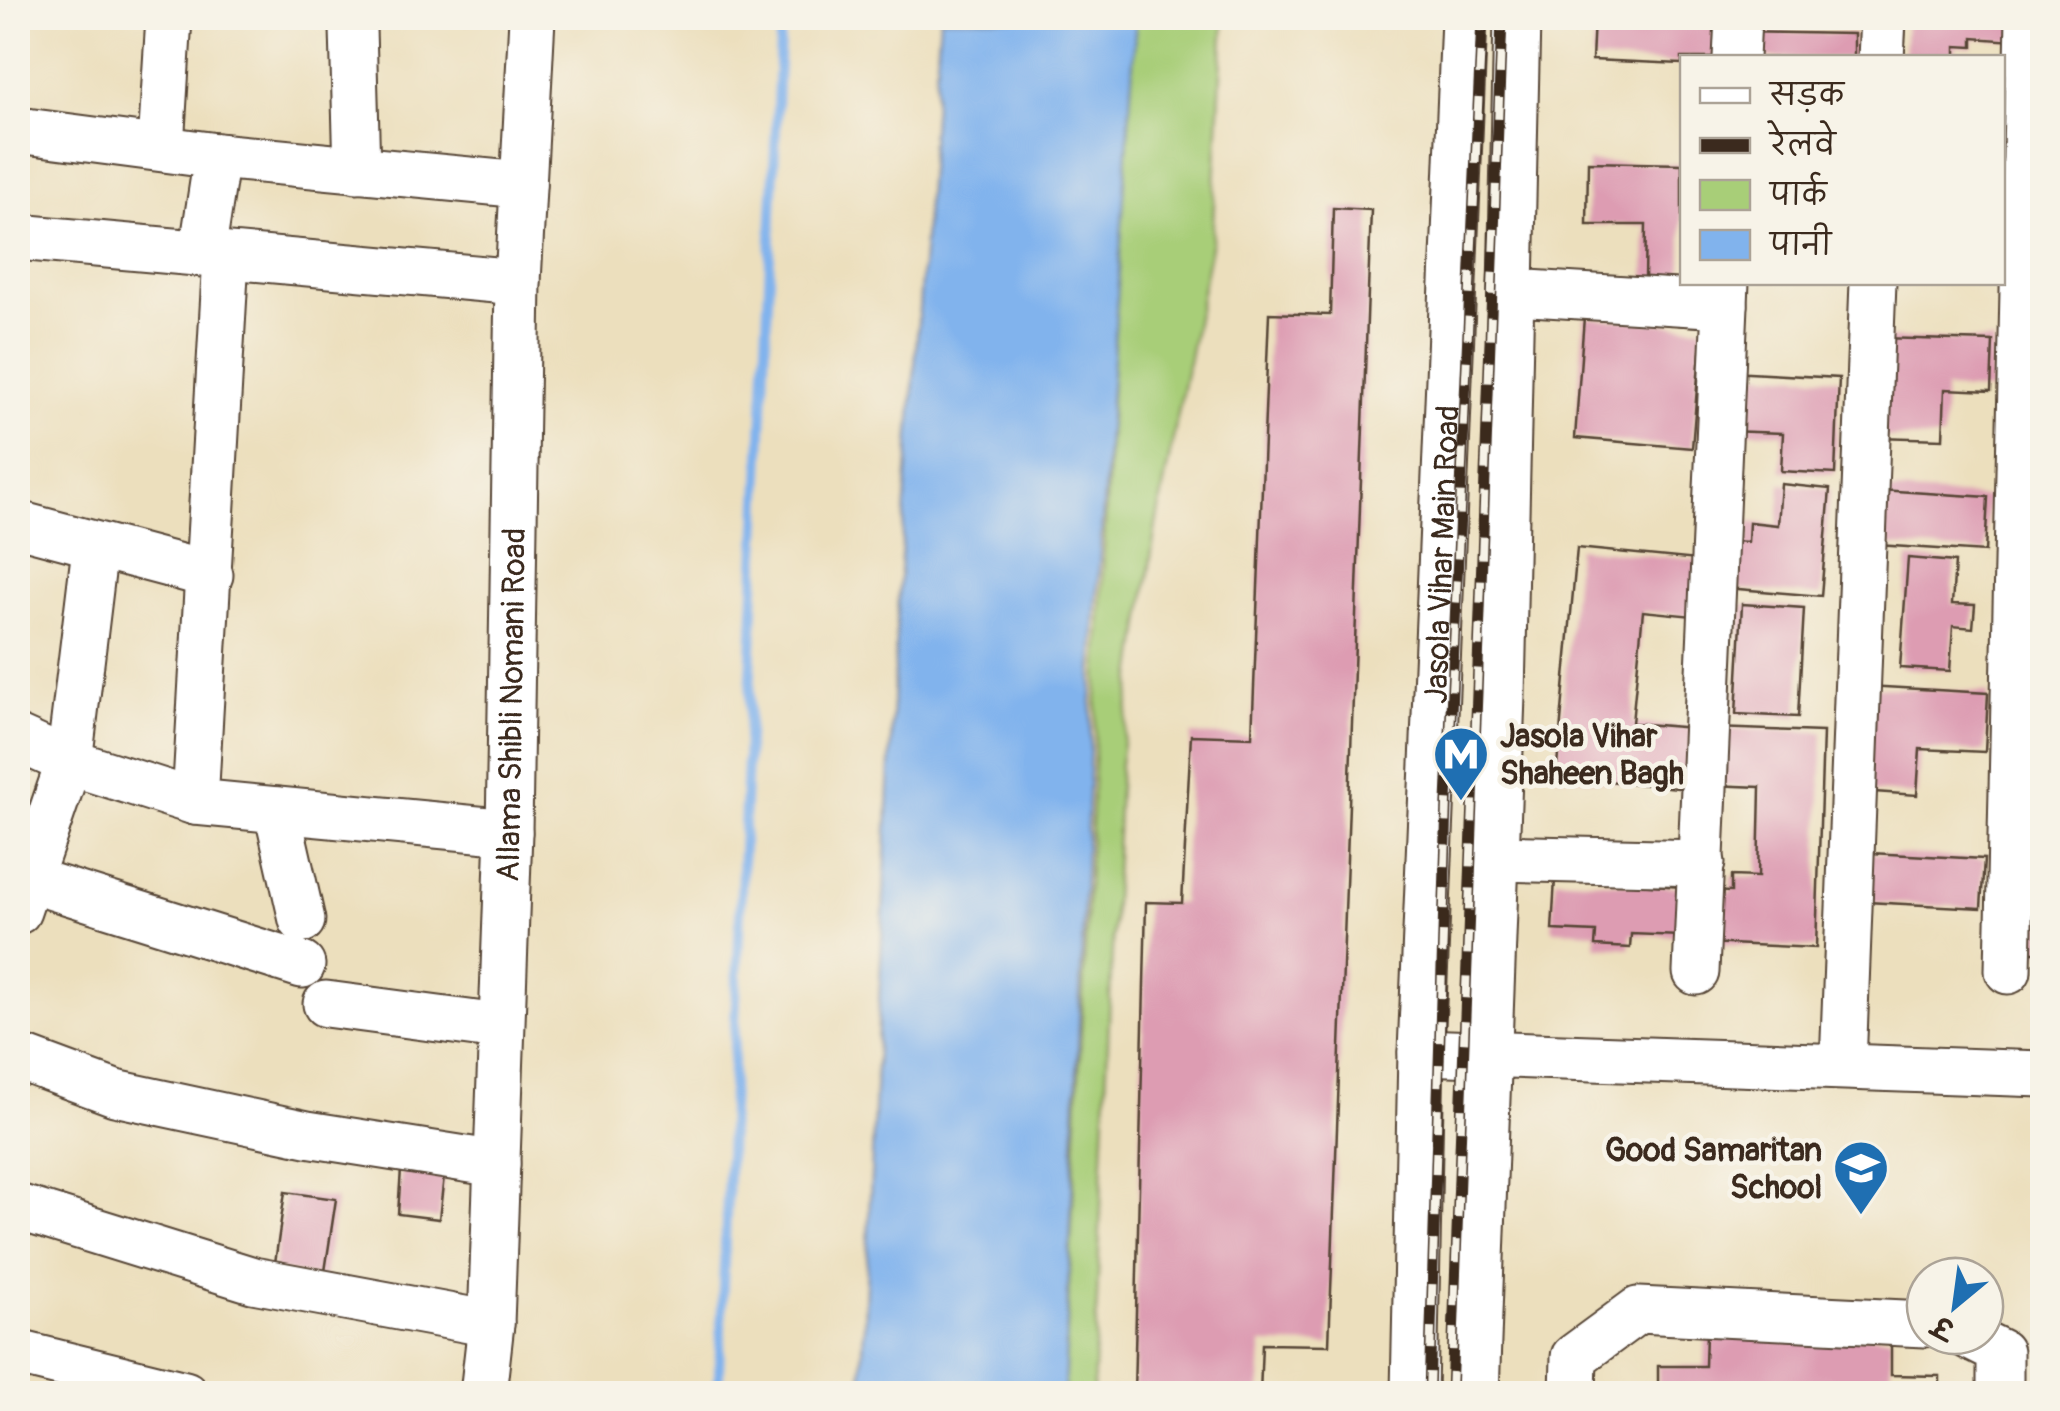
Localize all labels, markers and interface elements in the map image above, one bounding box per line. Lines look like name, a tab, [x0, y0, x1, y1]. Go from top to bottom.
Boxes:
legend	[1680, 55, 2005, 285]
text: सड़क	[1768, 77, 1846, 114]
text: रेलवे	[1767, 120, 1838, 164]
text: पार्क	[1768, 171, 1829, 214]
text: पानी	[1768, 222, 1833, 264]
street label: Jasola Vihar Main Road	[1416, 404, 1469, 705]
street label: Allama Shibli Nomani Road	[488, 527, 535, 883]
place label: Jasola Vihar Shaheen Bagh	[1500, 717, 1684, 794]
metro station icon: Jasola Vihar Shaheen Bagh	[1431, 724, 1491, 803]
place label: Good Samaritan School	[1605, 1131, 1822, 1208]
school or university icon: Good Samaritan School	[1831, 1138, 1891, 1217]
north arrow	[1905, 1256, 2005, 1356]
text: उ	[1925, 1306, 1963, 1348]

